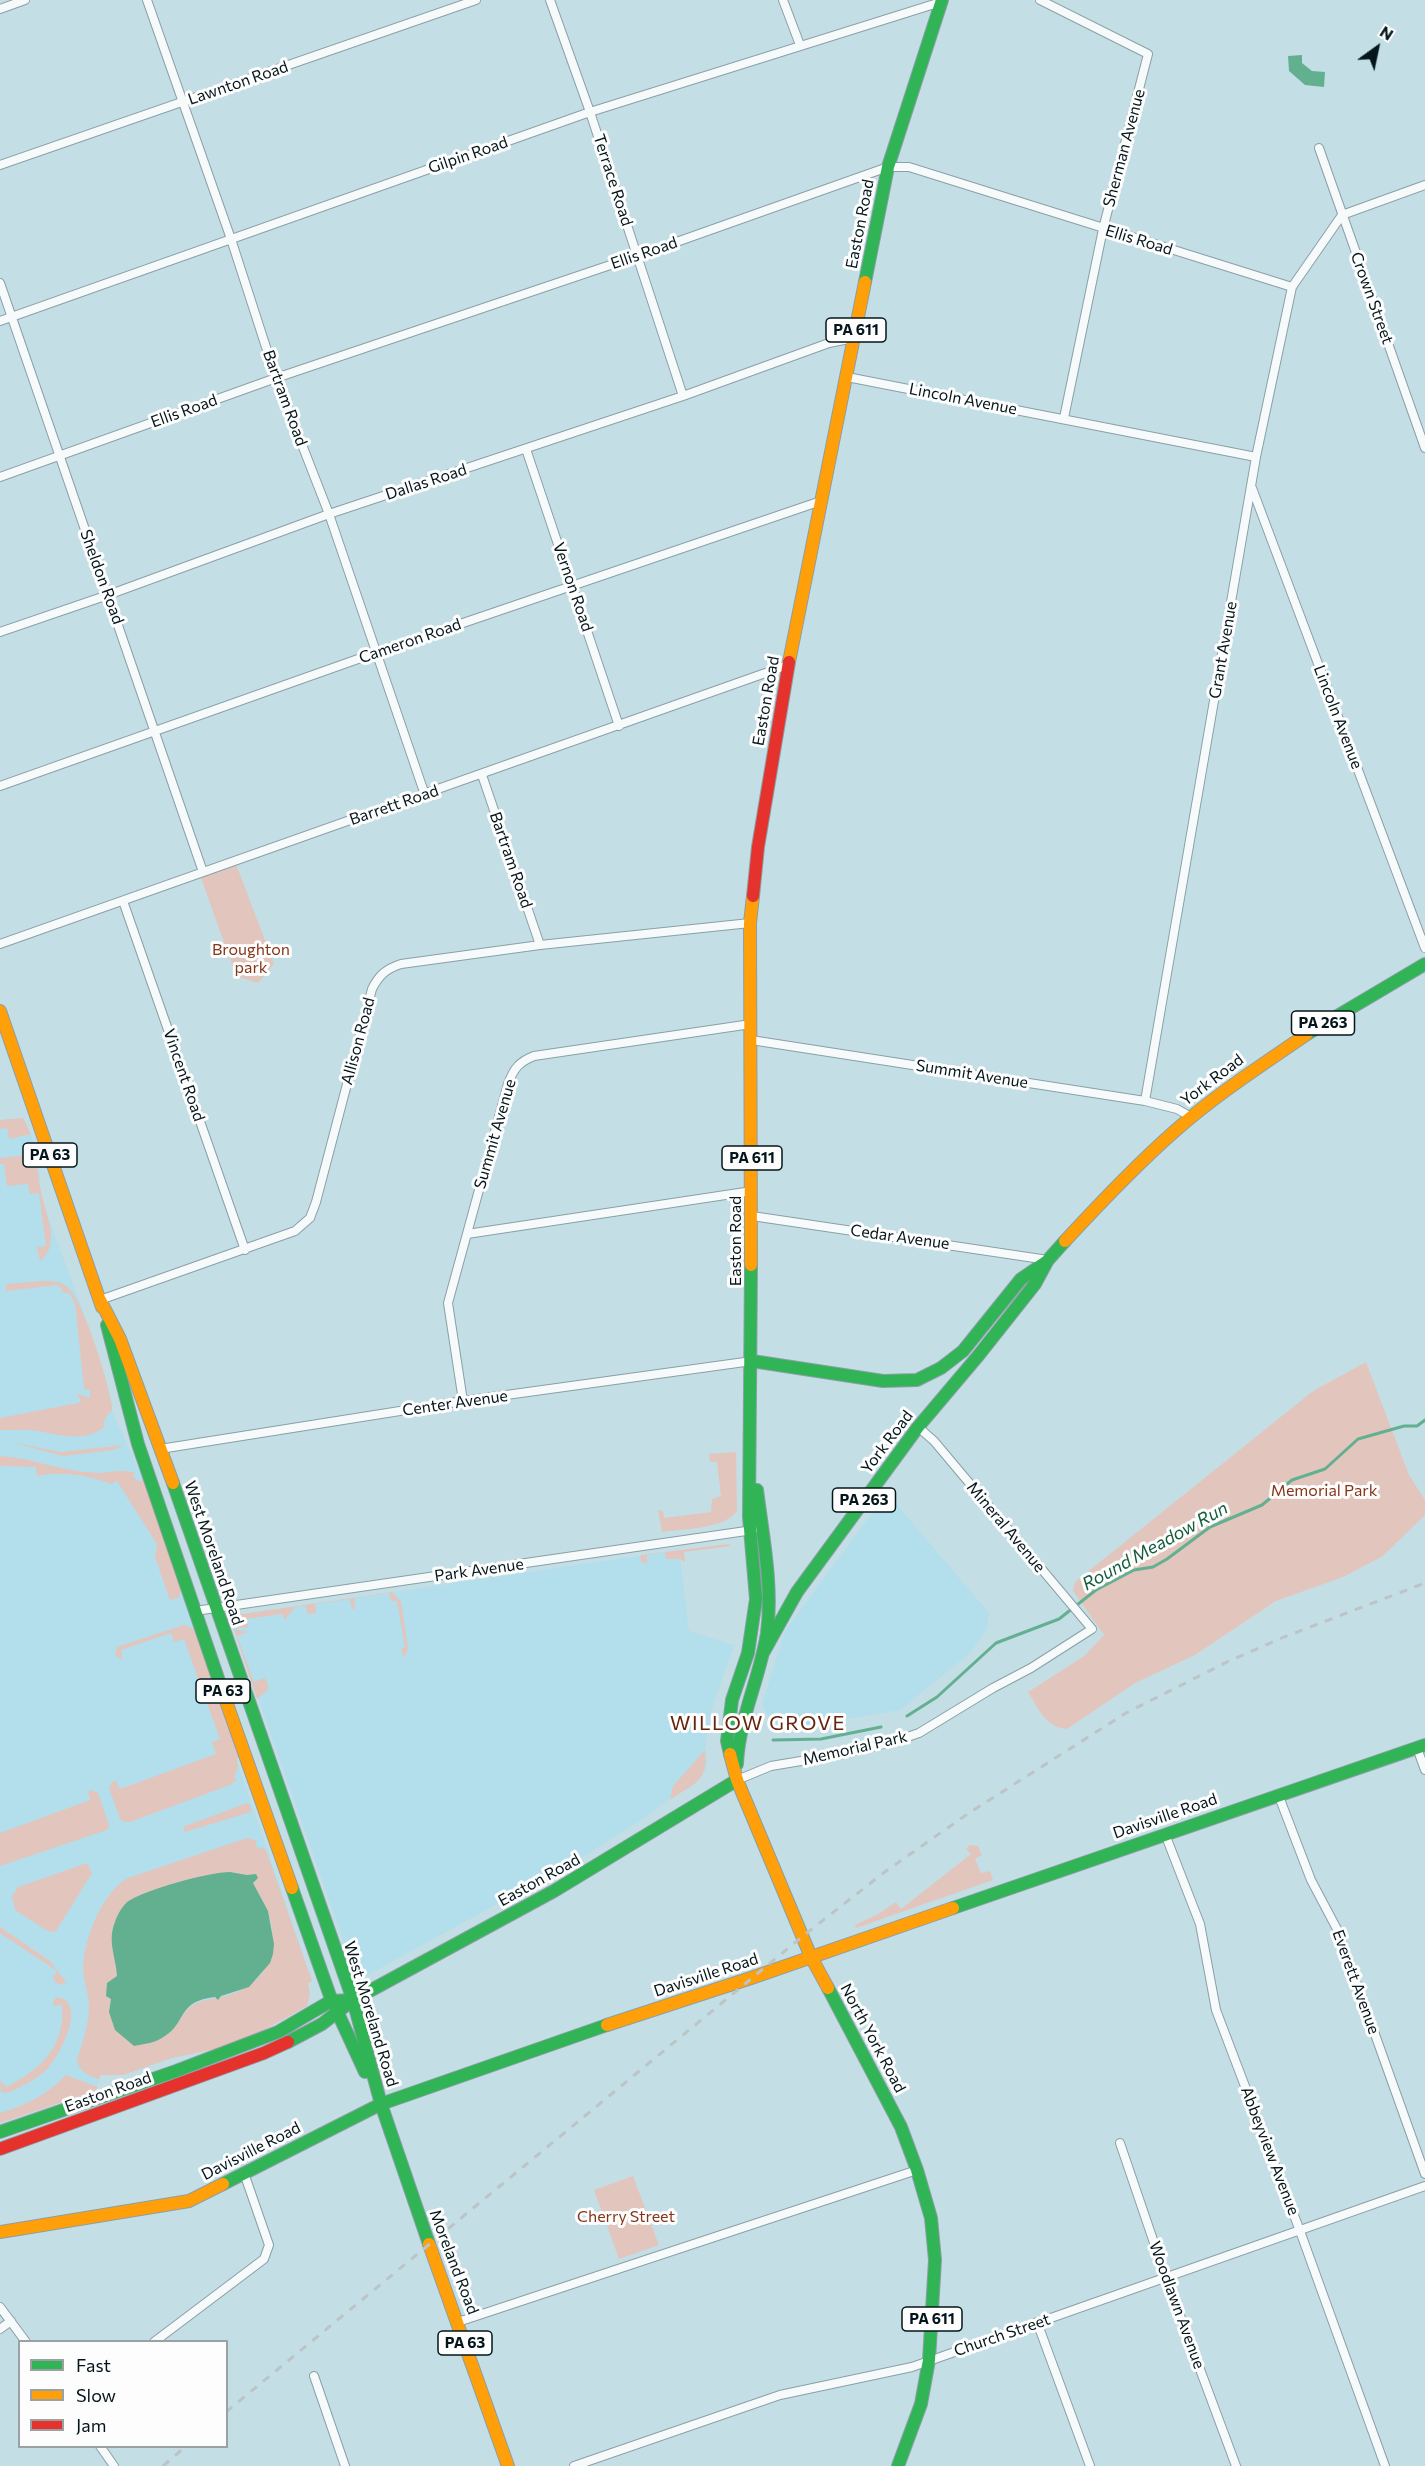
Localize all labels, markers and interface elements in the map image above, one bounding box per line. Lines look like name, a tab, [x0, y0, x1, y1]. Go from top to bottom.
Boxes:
north arrow	[1347, 18, 1407, 78]
text: N	[1377, 21, 1397, 44]
street label: Lawnton Road	[185, 57, 291, 109]
street label: Sherman Avenue	[1099, 87, 1149, 209]
street label: Gilpin Road	[426, 132, 510, 178]
street label: Terrace Road	[589, 132, 637, 228]
street label: Easton Road	[842, 178, 878, 270]
street label: Ellis Road	[1103, 221, 1175, 259]
street label: Ellis Road	[608, 233, 680, 273]
street label: Crown Street	[1346, 249, 1398, 347]
road number: PA 611	[826, 318, 886, 342]
street label: Bartram Road	[259, 347, 311, 449]
street label: Lincoln Avenue	[907, 379, 1019, 419]
street label: Ellis Road	[148, 390, 220, 432]
street label: Dallas Road	[383, 460, 469, 504]
street label: Sheldon Road	[76, 527, 128, 627]
street label: Vernon Road	[549, 540, 597, 634]
street label: Grant Avenue	[1205, 600, 1241, 700]
street label: Cameron Road	[356, 615, 464, 667]
street label: Easton Road	[749, 655, 783, 747]
street label: Lincoln Avenue	[1309, 662, 1367, 772]
street label: Barrett Road	[347, 781, 441, 829]
street label: Bartram Road	[486, 809, 536, 911]
park label: Broughton park	[212, 940, 290, 978]
street label: Allison Road	[337, 995, 379, 1087]
road number: PA 263	[1292, 1011, 1354, 1035]
street label: Vincent Road	[159, 1026, 209, 1124]
street label: York Road	[1177, 1050, 1247, 1110]
street label: Summit Avenue	[915, 1056, 1029, 1092]
street label: Summit Avenue	[470, 1077, 520, 1191]
road number: PA 63	[23, 1143, 77, 1167]
road number: PA 611	[722, 1146, 782, 1170]
street label: Easton Road	[726, 1196, 746, 1286]
street label: Cedar Avenue	[849, 1221, 951, 1253]
street label: Center Avenue	[401, 1386, 509, 1420]
street label: York Road	[857, 1407, 917, 1477]
street label: West Moreland Road	[180, 1478, 248, 1628]
street label: Mineral Avenue	[963, 1478, 1049, 1576]
park label: Memorial Park	[1271, 1481, 1377, 1501]
road number: PA 263	[832, 1488, 896, 1512]
water label: Round Meadow Run	[1078, 1497, 1232, 1595]
street label: Park Avenue	[433, 1554, 525, 1586]
road number: PA 63	[196, 1679, 250, 1703]
district label: WILLOW GROVE	[670, 1711, 846, 1735]
street label: Memorial Park	[801, 1727, 909, 1769]
street label: Davisville Road	[1110, 1789, 1220, 1843]
street label: Easton Road	[495, 1850, 583, 1910]
street label: Everett Avenue	[1328, 1927, 1384, 2037]
street label: West Moreland Road	[340, 1939, 402, 2089]
street label: Davisville Road	[651, 1949, 761, 2001]
street label: North York Road	[836, 1980, 910, 2096]
street label: Easton Road	[62, 2067, 154, 2117]
street label: Abbeyview Avenue	[1237, 2084, 1303, 2218]
street label: Davisville Road	[198, 2118, 304, 2184]
street label: Moreland Road	[425, 2207, 483, 2317]
park label: Cherry Street	[577, 2207, 675, 2227]
street label: Woodlawn Avenue	[1145, 2239, 1209, 2371]
road number: PA 611	[902, 2307, 962, 2331]
street label: Church Street	[951, 2310, 1053, 2360]
road number: PA 63	[438, 2331, 492, 2355]
legend	[18, 2340, 228, 2448]
text: Fast	[76, 2354, 111, 2376]
text: Slow	[76, 2384, 116, 2406]
text: Jam	[76, 2414, 106, 2436]

